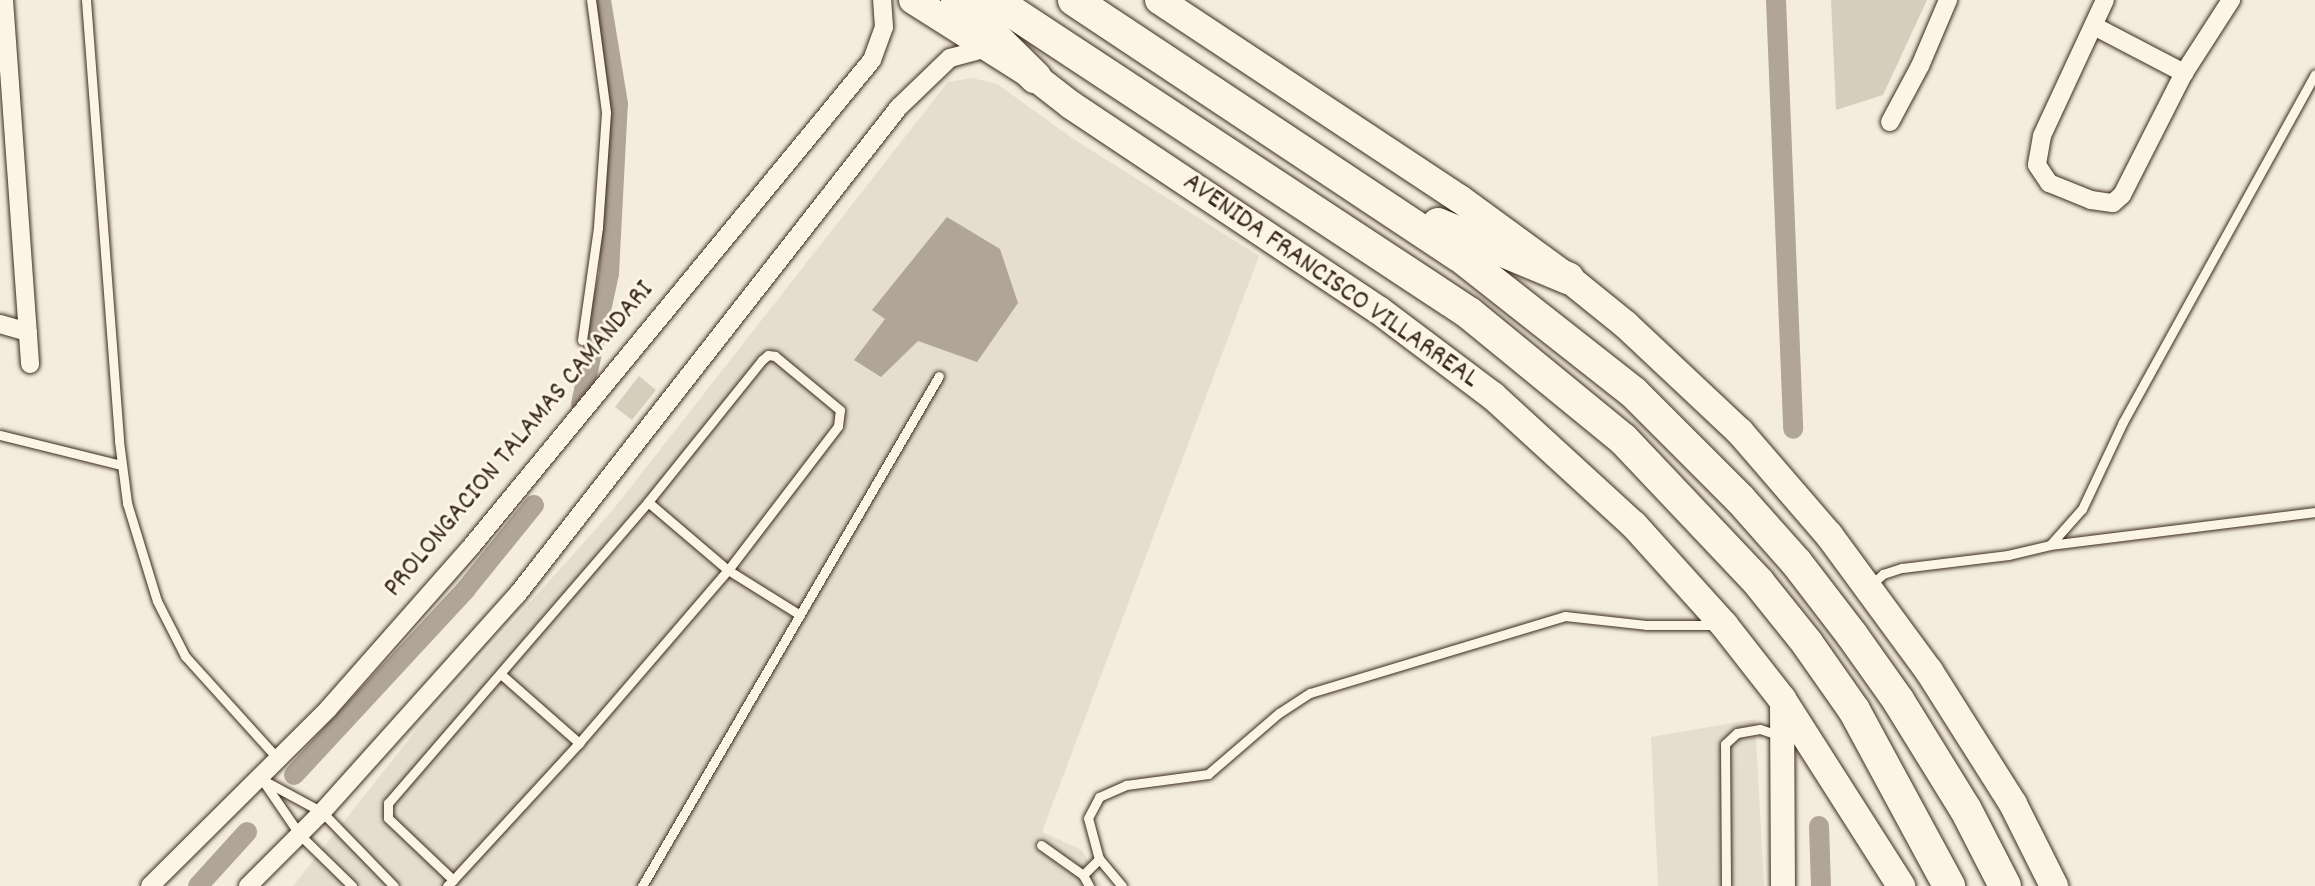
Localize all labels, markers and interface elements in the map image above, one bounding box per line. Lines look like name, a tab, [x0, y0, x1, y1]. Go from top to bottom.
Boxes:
street label: AVENIDA FRANCISCO VILLARREAL	[1176, 167, 1484, 397]
street label: PROLONGACION TALAMAS CAMANDARI	[378, 275, 662, 605]

